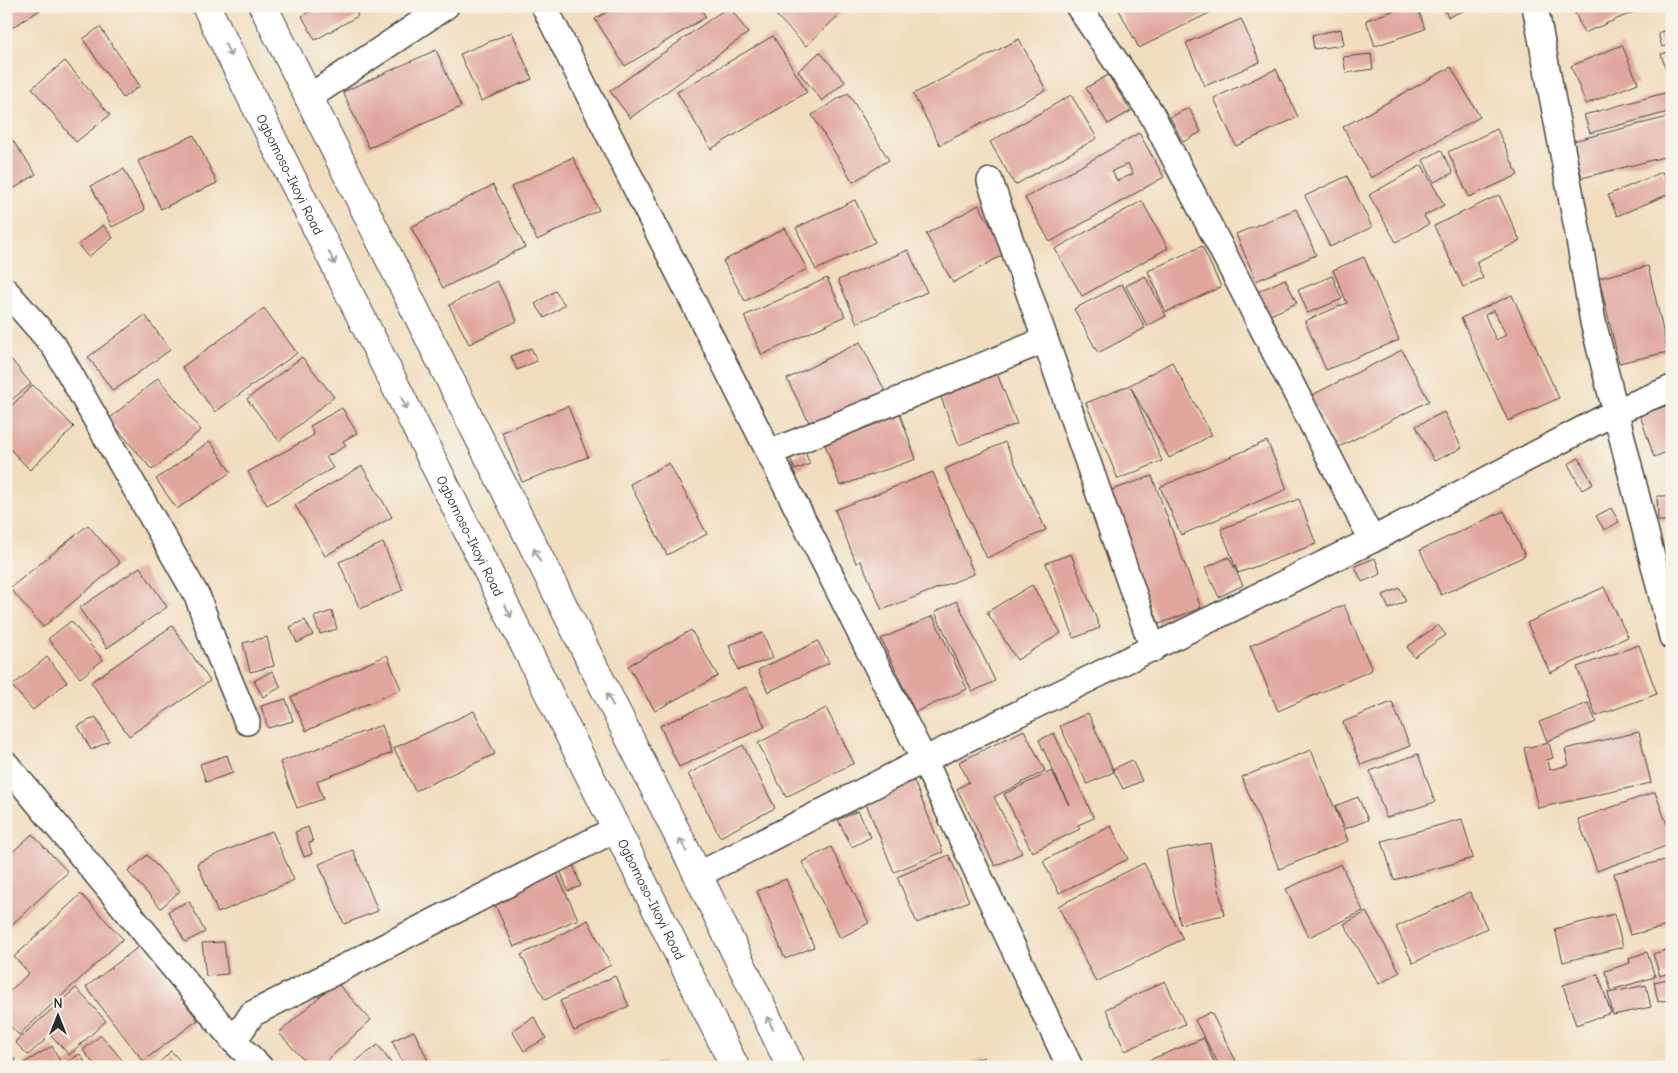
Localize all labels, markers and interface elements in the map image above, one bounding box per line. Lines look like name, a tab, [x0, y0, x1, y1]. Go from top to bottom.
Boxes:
one-way arrow	[224, 42, 233, 57]
street label: Ogbomoso-Ikoyi Road	[253, 111, 327, 237]
one-way arrow	[328, 250, 337, 265]
one-way arrow	[399, 396, 409, 411]
street label: Ogbomoso-Ikoyi Road	[433, 473, 507, 599]
one-way arrow	[532, 548, 542, 563]
one-way arrow	[503, 604, 513, 619]
one-way arrow	[605, 693, 614, 708]
street label: Ogbomoso-Ikoyi Road	[614, 836, 689, 962]
one-way arrow	[678, 838, 688, 853]
north arrow	[32, 990, 82, 1040]
text: N	[53, 995, 63, 1012]
one-way arrow	[765, 1016, 774, 1031]

